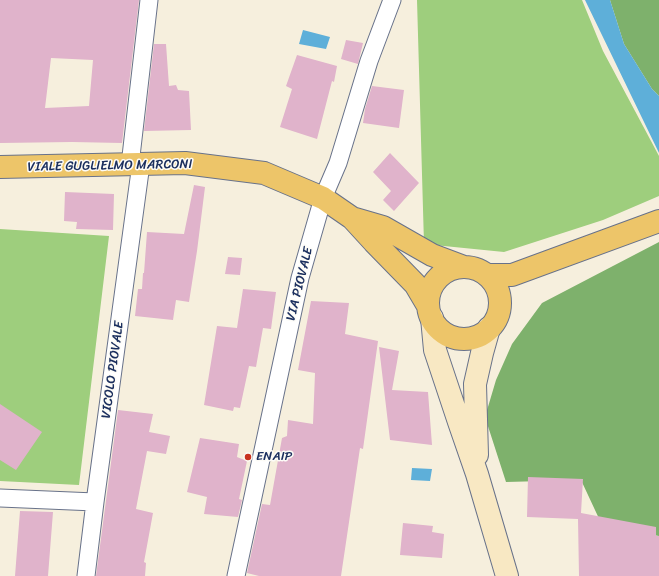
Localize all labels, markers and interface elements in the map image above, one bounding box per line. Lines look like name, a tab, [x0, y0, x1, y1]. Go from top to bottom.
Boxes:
street label: VIALE GUGLIELMO MARCONI	[27, 157, 193, 175]
street label: VIA PIOVALE	[283, 245, 317, 323]
street label: VICOLO PIOVALE	[98, 320, 128, 420]
place label: ENAIP	[256, 449, 292, 465]
marker: ENAIP	[243, 452, 253, 462]

